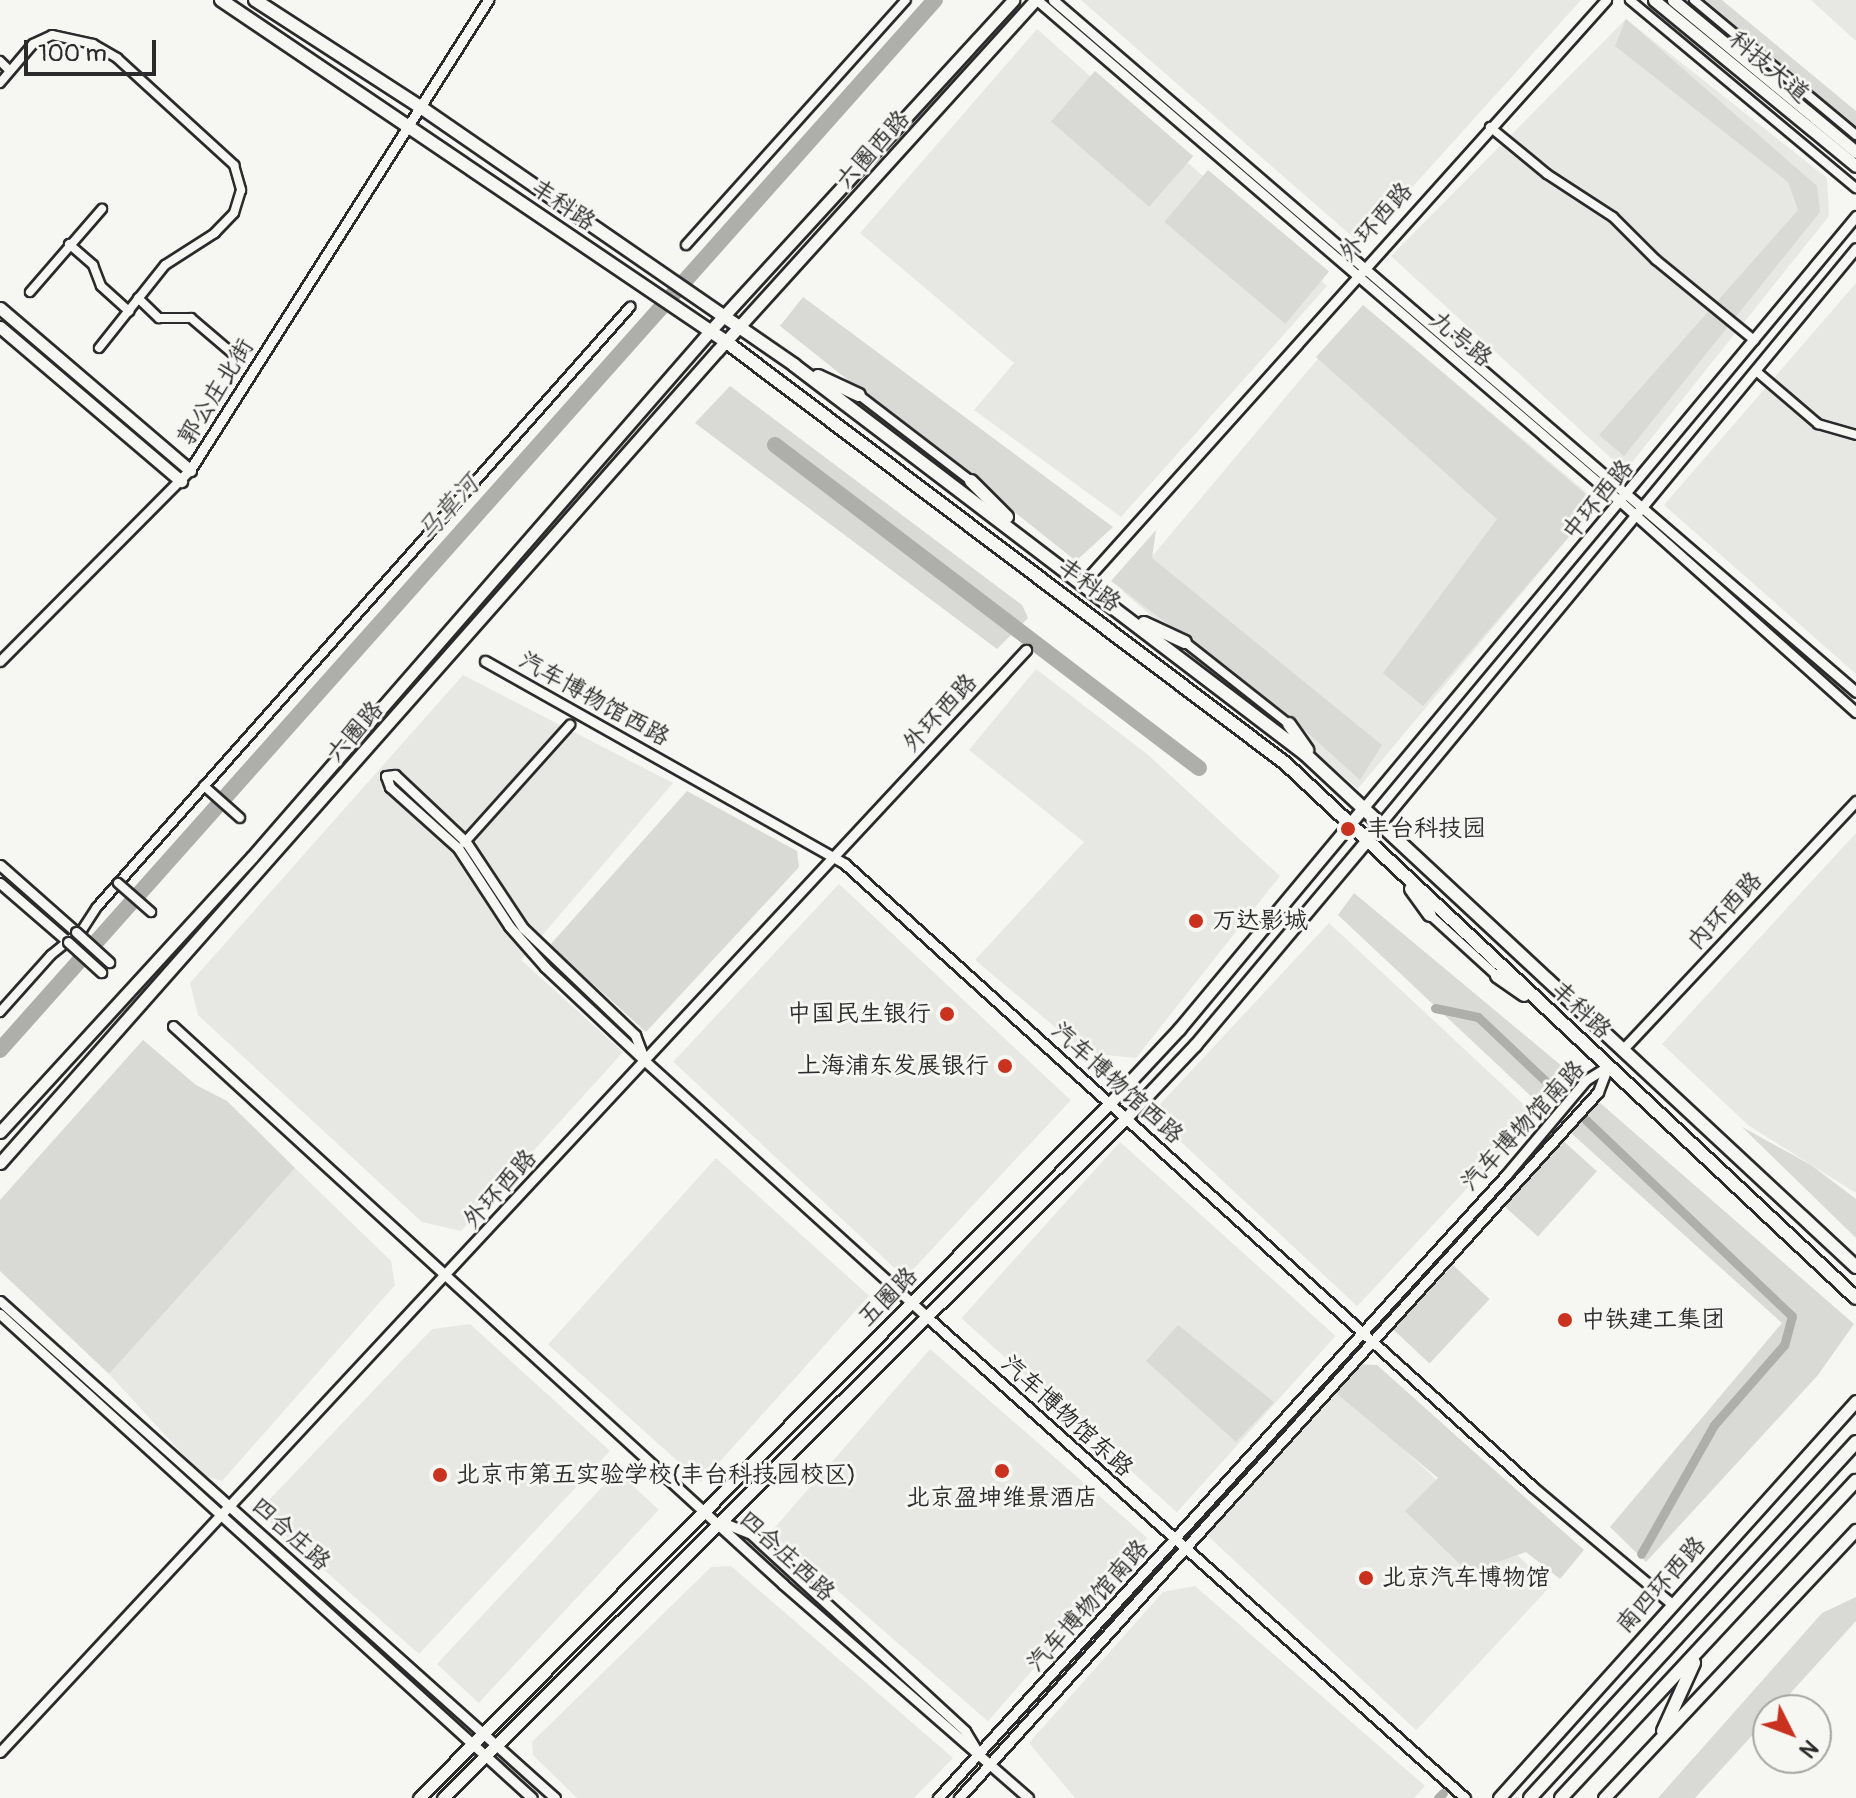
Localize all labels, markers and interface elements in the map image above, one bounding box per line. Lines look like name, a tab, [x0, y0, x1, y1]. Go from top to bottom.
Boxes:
scale bar	[28, 24, 160, 74]
street label: 科技大道	[1723, 25, 1815, 109]
text: 100 m	[38, 39, 107, 68]
street label: 六圈西路	[830, 105, 916, 195]
street label: 丰科路	[525, 173, 601, 237]
street label: 外环西路	[1333, 177, 1419, 267]
street label: 九号路	[1424, 305, 1498, 373]
street label: 郭公庄北街	[172, 333, 260, 451]
street label: 中环西路	[1556, 454, 1640, 546]
water label: 马草河	[411, 470, 487, 548]
street label: 丰科路	[1052, 552, 1126, 618]
street label: 汽车博物馆西路	[514, 646, 674, 752]
street label: 外环西路	[897, 668, 983, 758]
street label: 六圈路	[321, 695, 389, 769]
place label: 丰台科技园	[1366, 815, 1486, 843]
marker: 丰台科技园	[1337, 818, 1359, 840]
street label: 内环西路	[1682, 866, 1768, 956]
place label: 万达影城	[1212, 907, 1308, 935]
marker: 万达影城	[1187, 912, 1205, 930]
street label: 丰科路	[1545, 975, 1617, 1045]
place label: 中国民生银行	[787, 1000, 931, 1028]
marker: 中国民生银行	[938, 1005, 956, 1023]
street label: 汽车博物馆西路	[1045, 1016, 1189, 1150]
place label: 上海浦东发展银行	[797, 1052, 989, 1080]
street label: 汽车博物馆南路	[1455, 1055, 1591, 1197]
marker: 上海浦东发展银行	[996, 1057, 1014, 1075]
street label: 外环西路	[457, 1144, 543, 1234]
street label: 五圈路	[852, 1261, 924, 1333]
place label: 中铁建工集团	[1581, 1306, 1725, 1334]
marker: 中铁建工集团	[1556, 1311, 1574, 1329]
street label: 汽车博物馆东路	[995, 1349, 1139, 1483]
place label: 北京市第五实验学校(丰台科技园校区)	[456, 1461, 856, 1489]
marker: 北京盈坤维景酒店	[993, 1462, 1011, 1480]
marker: 北京市第五实验学校(丰台科技园校区)	[431, 1466, 449, 1484]
place label: 北京盈坤维景酒店	[906, 1484, 1098, 1512]
street label: 四合庄路	[246, 1491, 336, 1577]
street label: 四合庄西路	[733, 1505, 841, 1607]
street label: 南四环西路	[1610, 1531, 1712, 1639]
street label: 汽车博物馆南路	[1021, 1534, 1155, 1678]
place label: 北京汽车博物馆	[1382, 1564, 1550, 1592]
marker: 北京汽车博物馆	[1357, 1569, 1375, 1587]
north arrow	[1752, 1694, 1832, 1774]
text: N	[1793, 1734, 1824, 1764]

